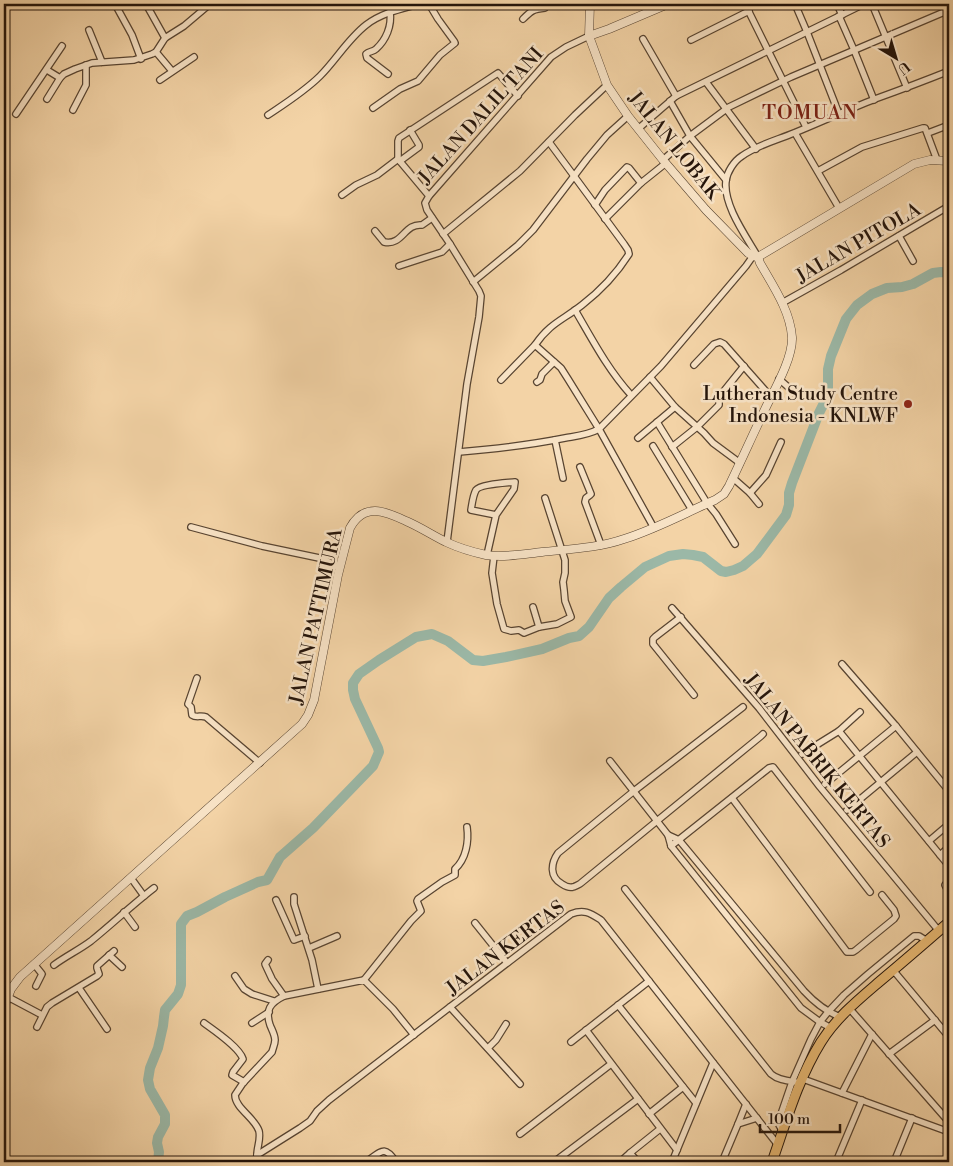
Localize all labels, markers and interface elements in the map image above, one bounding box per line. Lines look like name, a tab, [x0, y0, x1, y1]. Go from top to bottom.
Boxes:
north arrow	[870, 32, 920, 82]
street label: JALAN DALIL TANI	[412, 42, 548, 190]
text: U	[893, 57, 913, 78]
street label: JALAN LOBAK	[623, 86, 726, 206]
district label: TOMUAN	[762, 101, 858, 126]
street label: JALAN PITOLA	[791, 197, 926, 289]
place label: Lutheran Study Centre Indonesia - KNLWF	[703, 382, 898, 428]
marker: Lutheran Study Centre Indonesia - KNLWF	[902, 398, 914, 410]
street label: JALAN PATTIMURA	[284, 525, 348, 708]
street label: JALAN PABRIK KERTAS	[739, 668, 895, 853]
street label: JALAN KERTAS	[441, 895, 570, 1001]
scale bar	[760, 1101, 840, 1133]
text: 100 m	[768, 1110, 810, 1129]

